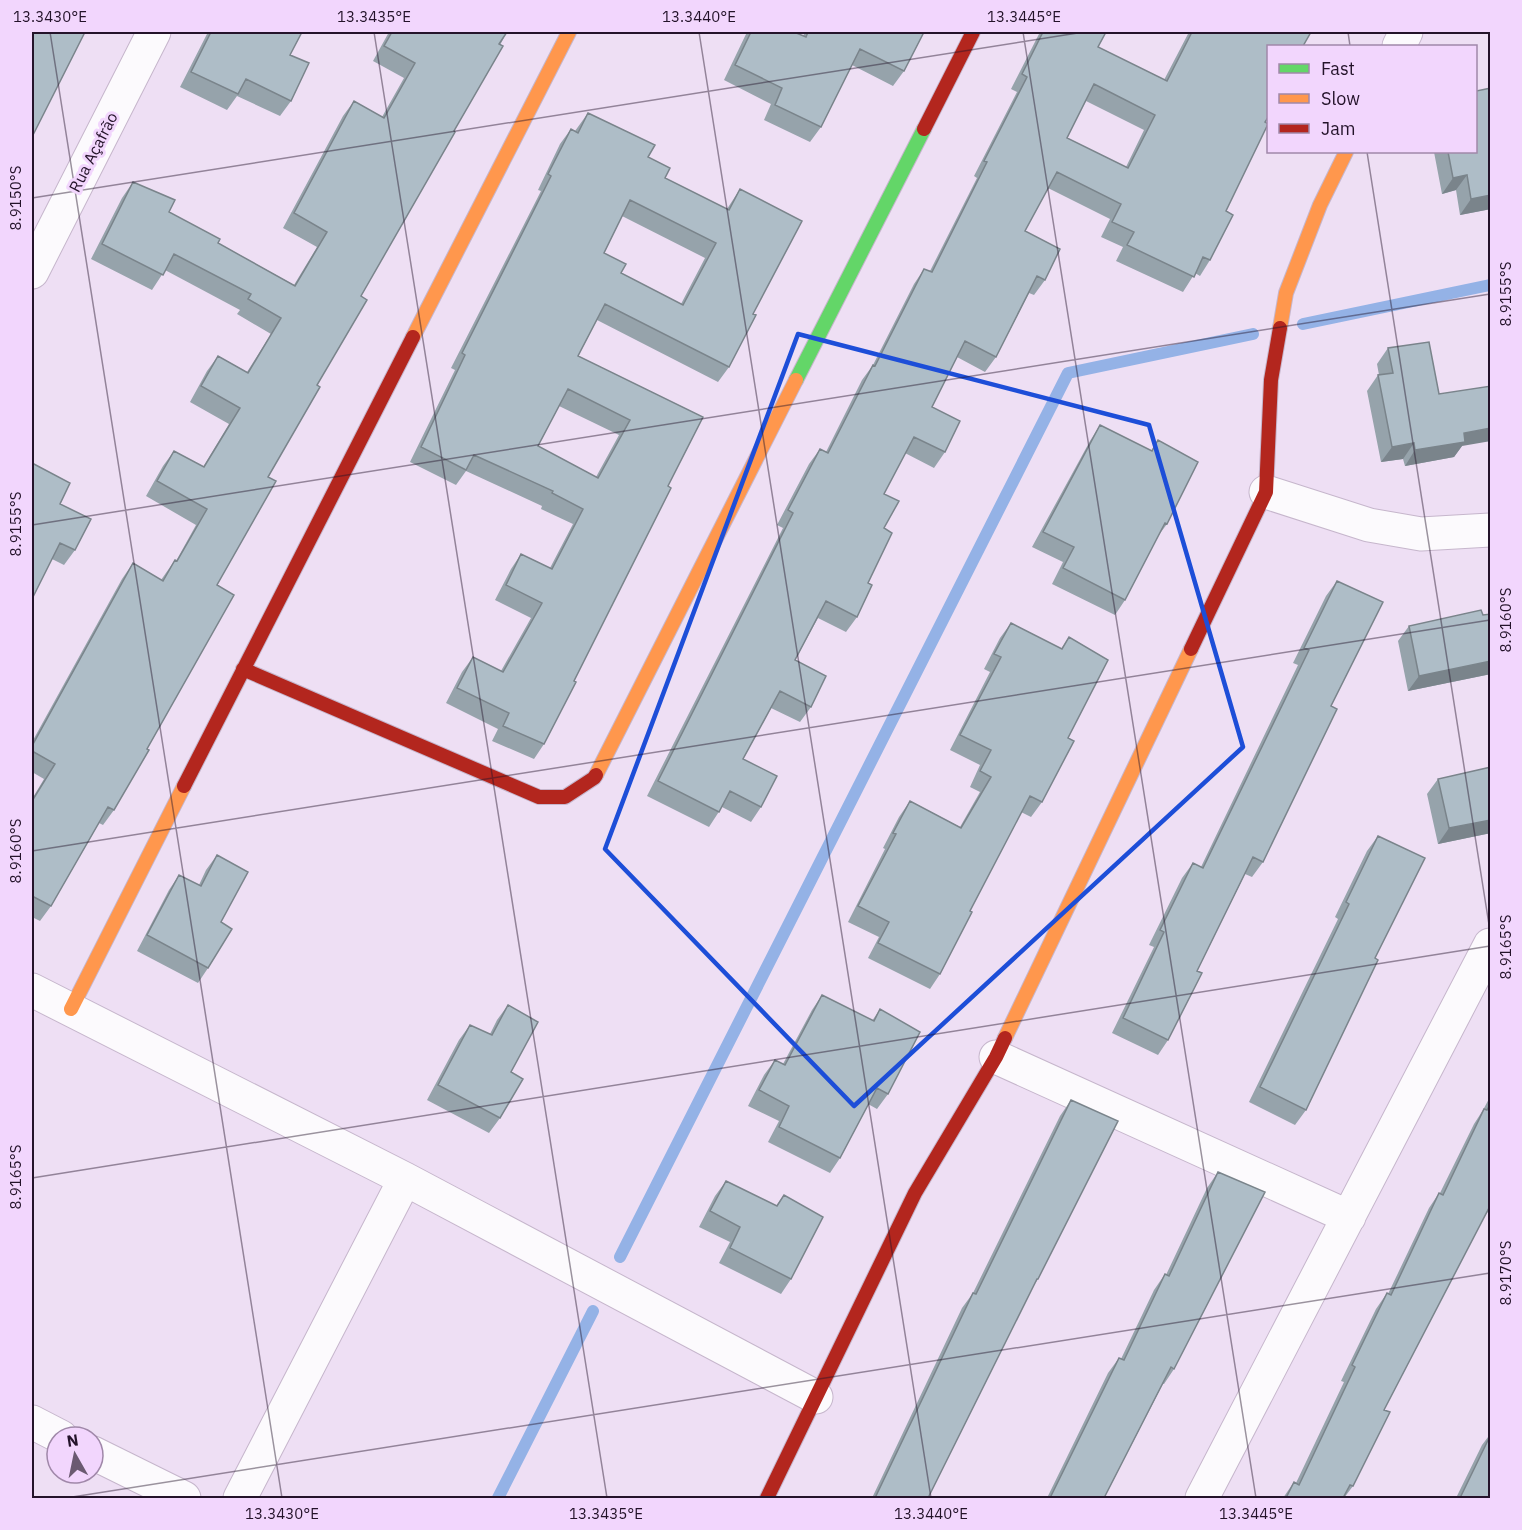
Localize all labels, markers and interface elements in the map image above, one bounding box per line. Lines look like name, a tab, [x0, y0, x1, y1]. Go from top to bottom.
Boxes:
text: 13.3430°E	[13, 7, 87, 26]
text: 13.3435°E	[337, 7, 411, 26]
text: 13.3440°E	[662, 7, 736, 26]
text: 13.3445°E	[987, 7, 1061, 26]
legend	[1267, 45, 1477, 153]
text: Fast	[1321, 57, 1355, 80]
text: Slow	[1321, 87, 1360, 110]
street label: Rua Açafrão	[64, 109, 122, 195]
text: Jam	[1321, 117, 1356, 140]
text: 8.9150°S	[6, 166, 25, 230]
text: 8.9155°S	[1496, 262, 1515, 326]
text: 8.9155°S	[6, 492, 25, 556]
text: 8.9160°S	[1496, 588, 1515, 652]
text: 8.9160°S	[6, 819, 25, 883]
text: 8.9165°S	[1496, 915, 1515, 979]
text: 8.9165°S	[6, 1145, 25, 1209]
text: 8.9170°S	[1496, 1241, 1515, 1305]
north arrow	[45, 1425, 105, 1485]
text: N	[65, 1429, 80, 1451]
text: 13.3430°E	[245, 1504, 319, 1523]
text: 13.3435°E	[569, 1504, 643, 1523]
text: 13.3440°E	[894, 1504, 968, 1523]
text: 13.3445°E	[1219, 1504, 1293, 1523]

